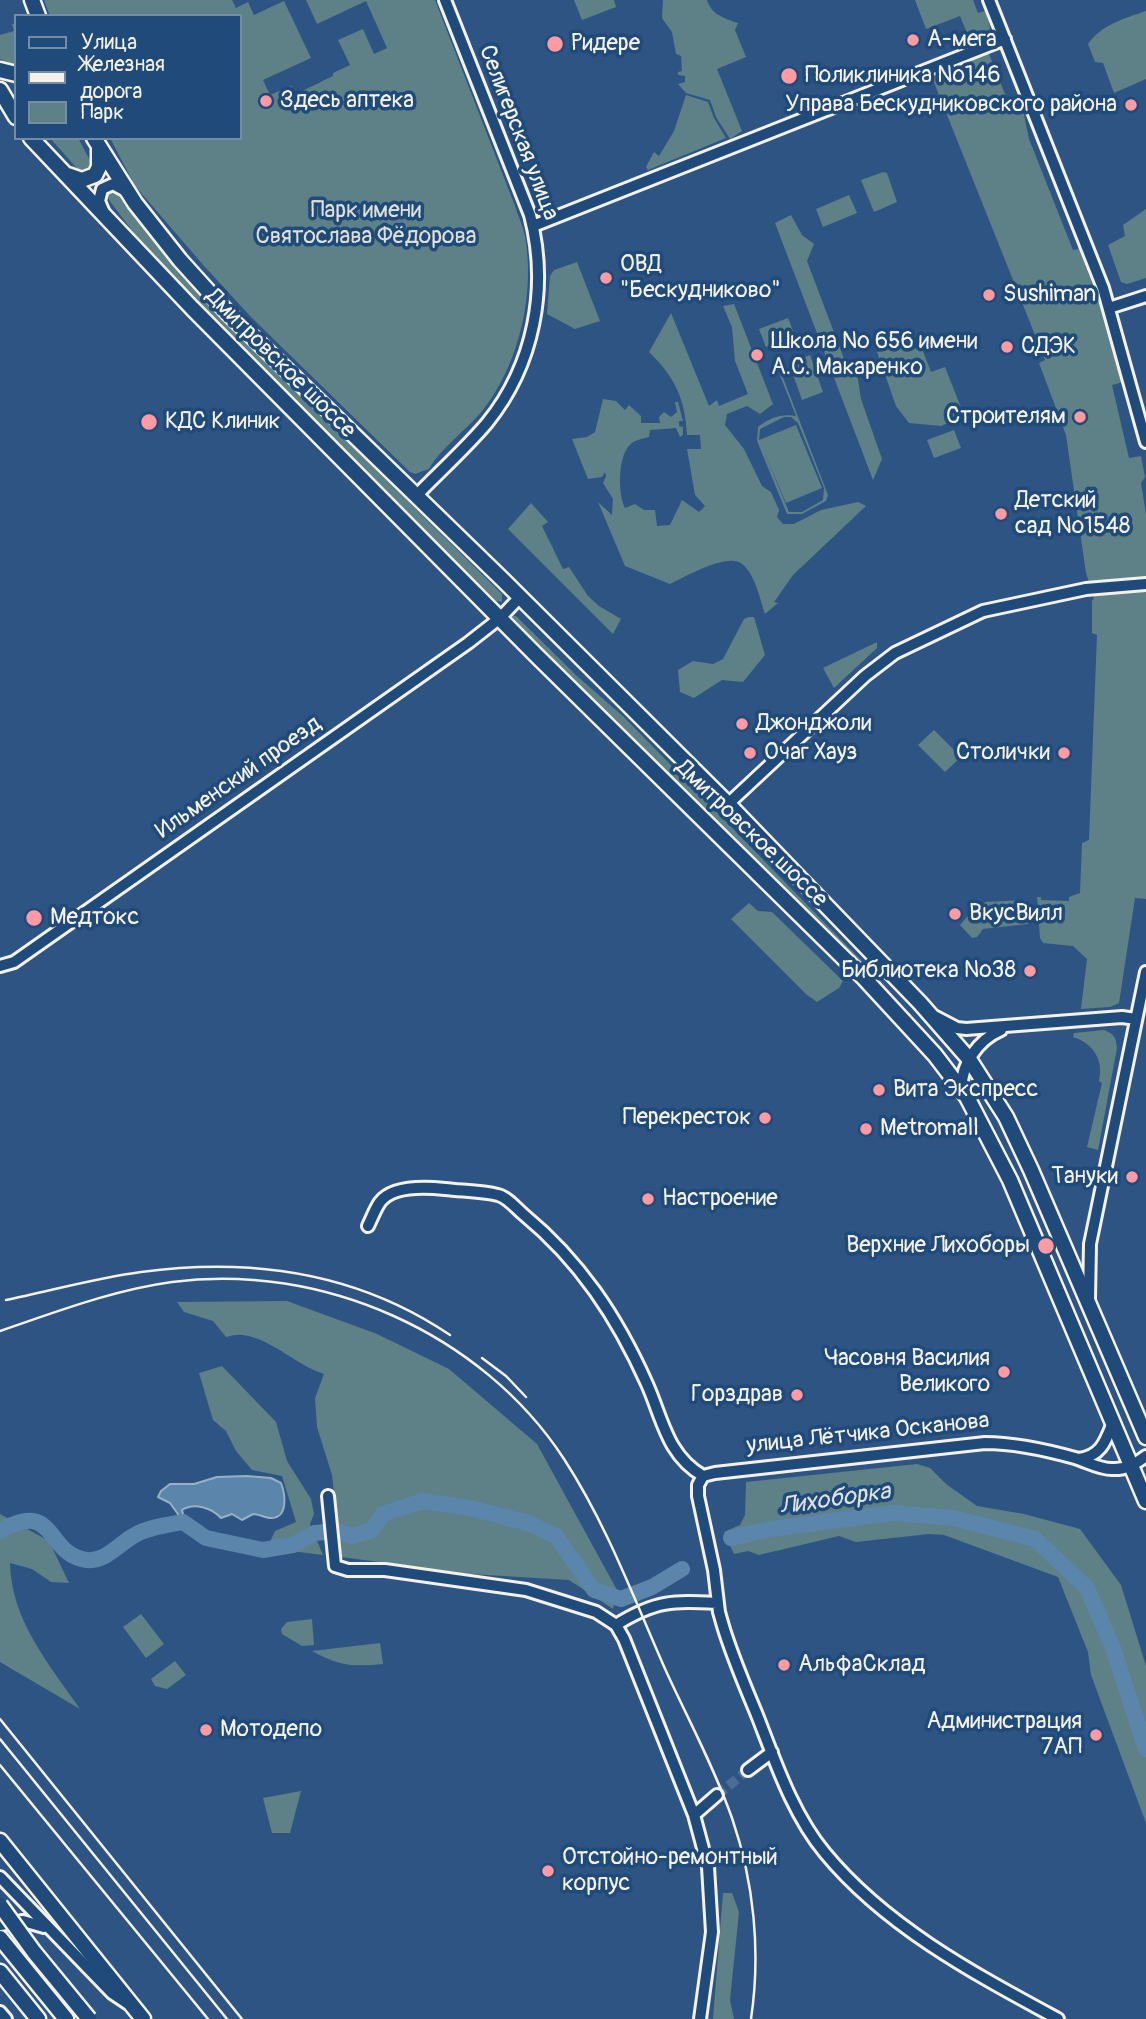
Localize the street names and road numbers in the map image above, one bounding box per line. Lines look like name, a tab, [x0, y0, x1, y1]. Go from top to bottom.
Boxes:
street label: Селигерская улица	[472, 42, 564, 224]
street label: Дмитровское шоссе	[199, 283, 361, 445]
street label: Ильменский проезд	[151, 711, 327, 845]
street label: Дмитровское шоссе	[669, 754, 833, 914]
street label: улица Лётчика Осканова	[745, 1408, 991, 1460]

